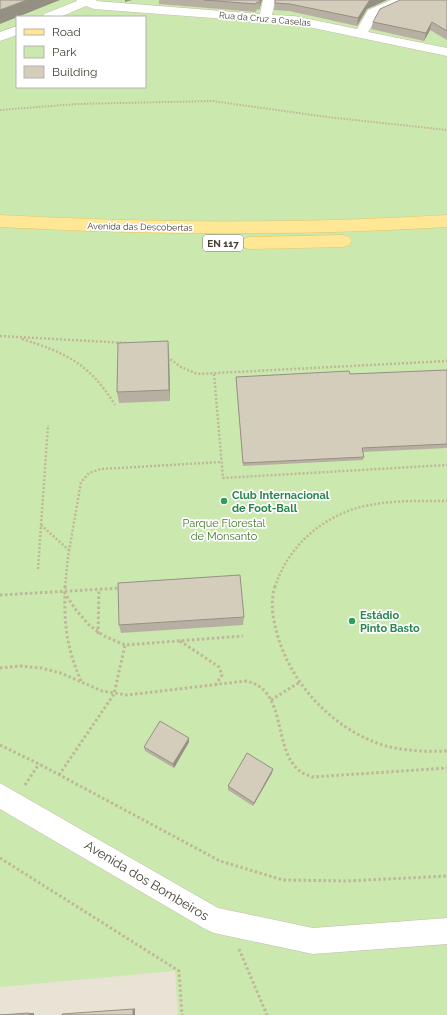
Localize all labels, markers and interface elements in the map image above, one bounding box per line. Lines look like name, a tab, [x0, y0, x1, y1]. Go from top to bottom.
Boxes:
street label: Rua da Cruz a Caselas	[219, 10, 312, 28]
legend	[16, 16, 146, 88]
text: Road	[52, 25, 81, 39]
text: Park	[52, 45, 77, 59]
text: Building	[52, 65, 98, 79]
street label: Avenida das Descobertas	[87, 221, 193, 233]
road number: EN 117	[203, 235, 243, 251]
place label: Club Internacional de Foot-Ball	[232, 489, 330, 515]
marker: Club Internacional de Foot-Ball	[219, 496, 229, 506]
park label: Parque Florestal de Monsanto	[182, 517, 266, 543]
place label: Estádio Pinto Basto	[360, 609, 420, 635]
marker: Estádio Pinto Basto	[347, 616, 357, 626]
street label: Avenida dos Bombeiros	[82, 837, 212, 923]

